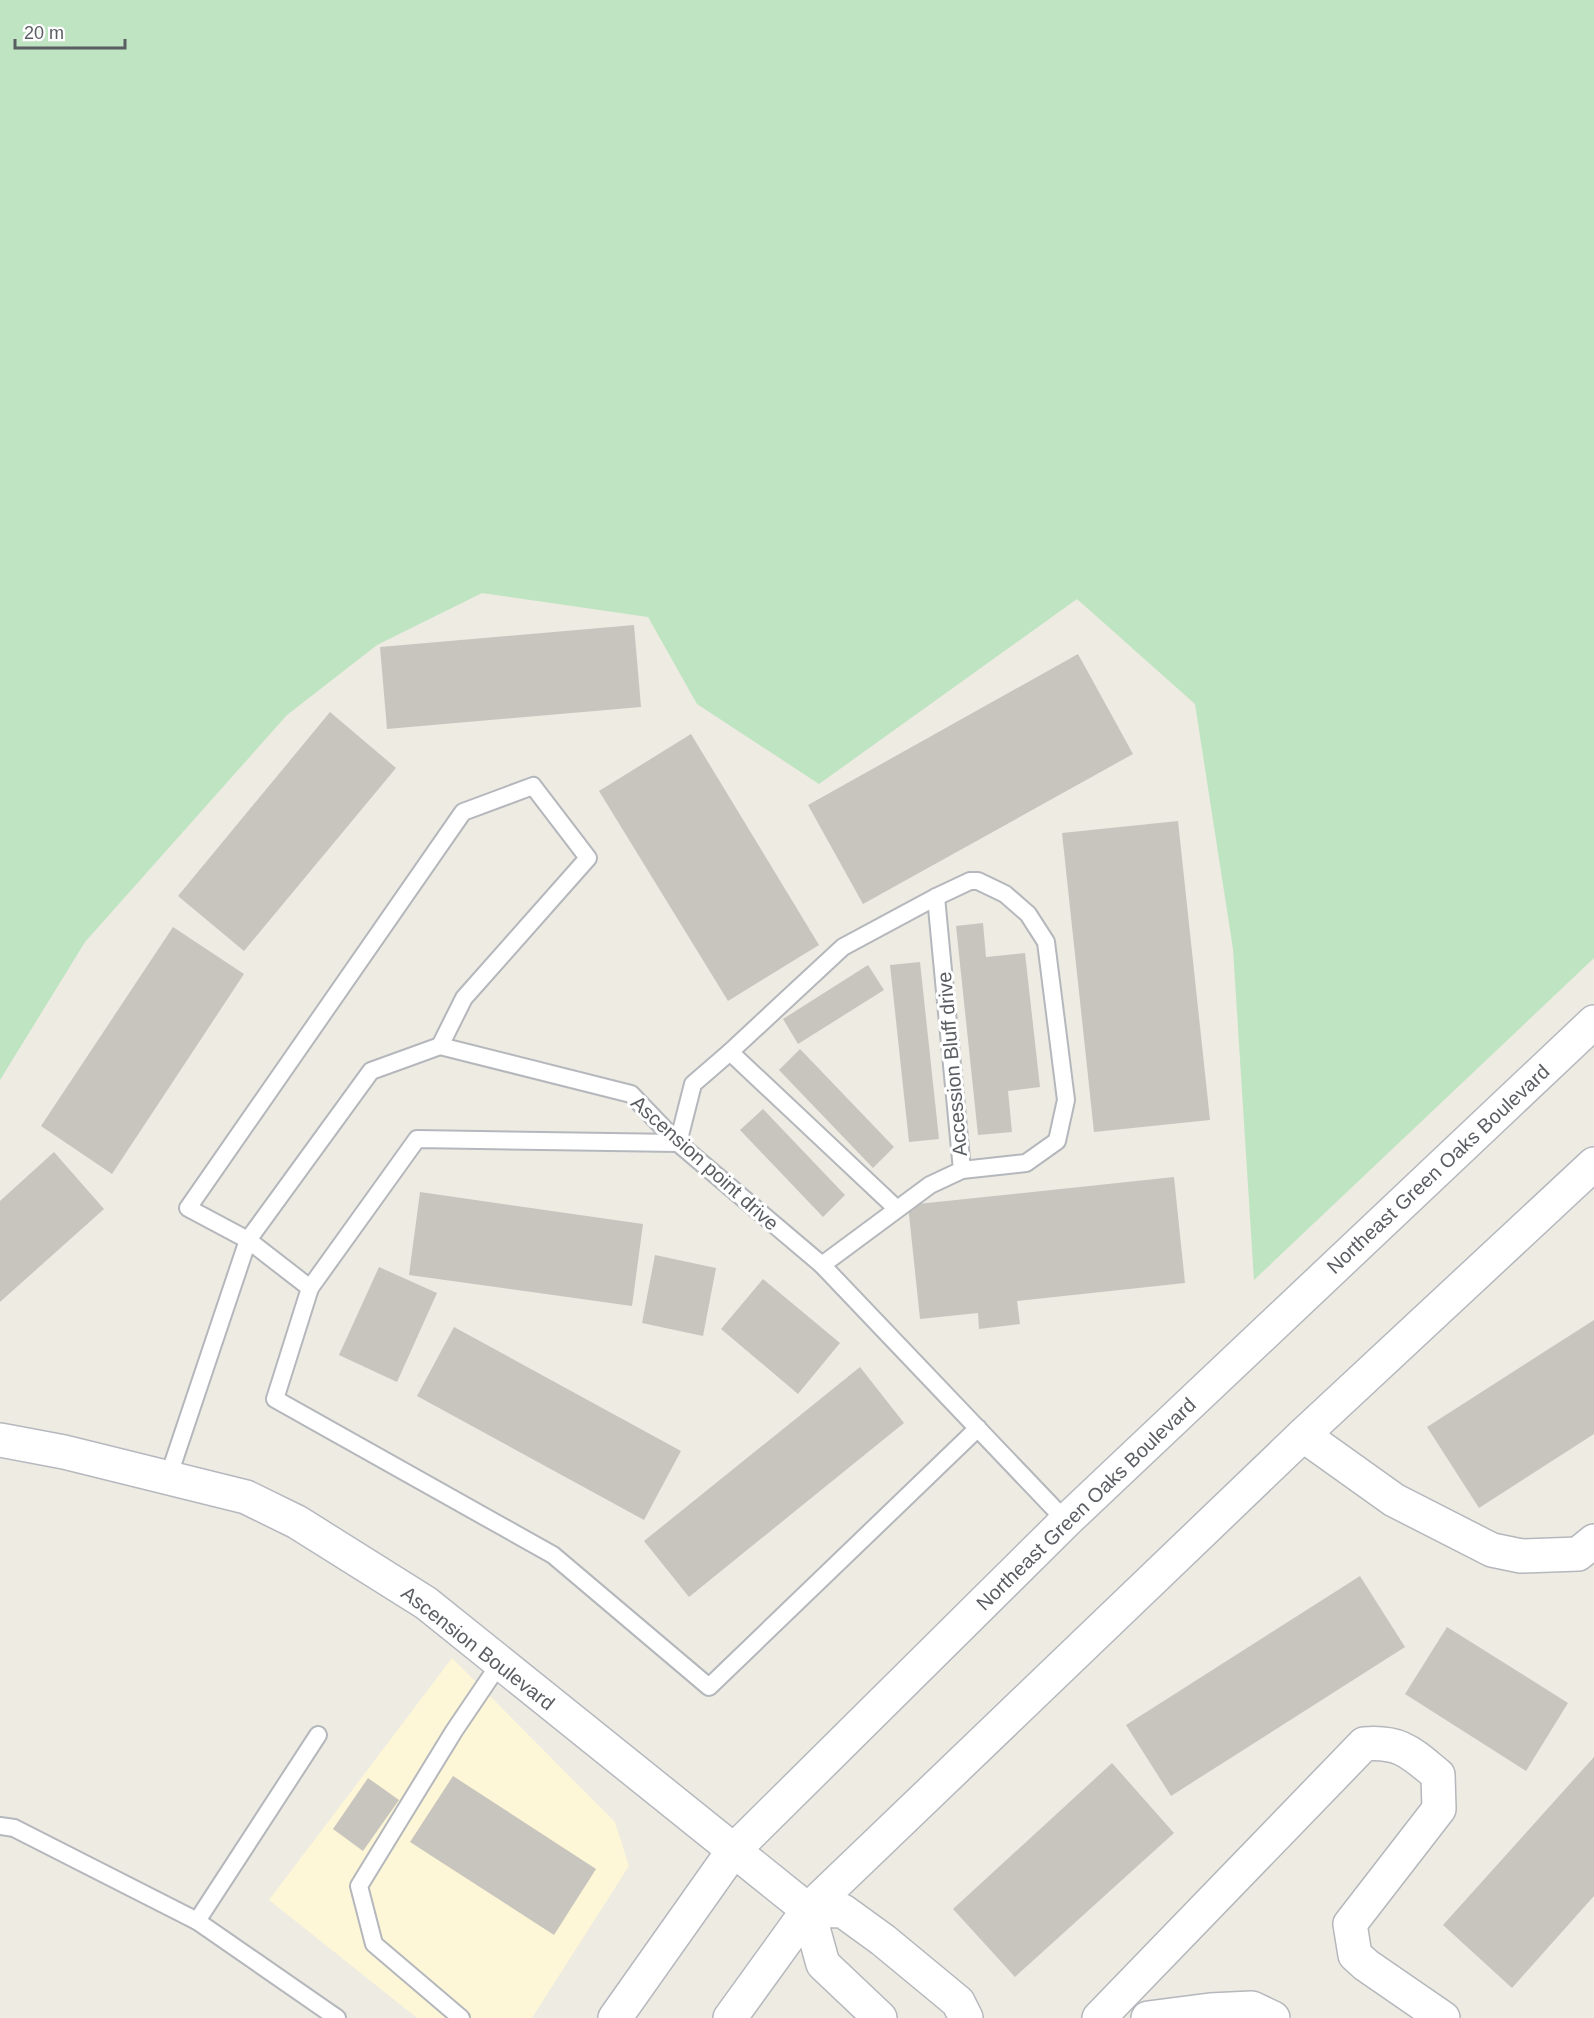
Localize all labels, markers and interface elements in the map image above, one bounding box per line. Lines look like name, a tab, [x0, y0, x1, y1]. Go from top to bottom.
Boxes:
scale bar	[15, 12, 124, 50]
text: 20 m	[24, 23, 64, 43]
street label: Accession Bluff drive	[933, 971, 971, 1157]
street label: Northeast Green Oaks Boulevard	[1322, 1060, 1554, 1278]
street label: Ascension point drive	[627, 1091, 783, 1235]
street label: Northeast Green Oaks Boulevard	[972, 1393, 1200, 1615]
street label: Ascension Boulevard	[397, 1581, 559, 1715]

